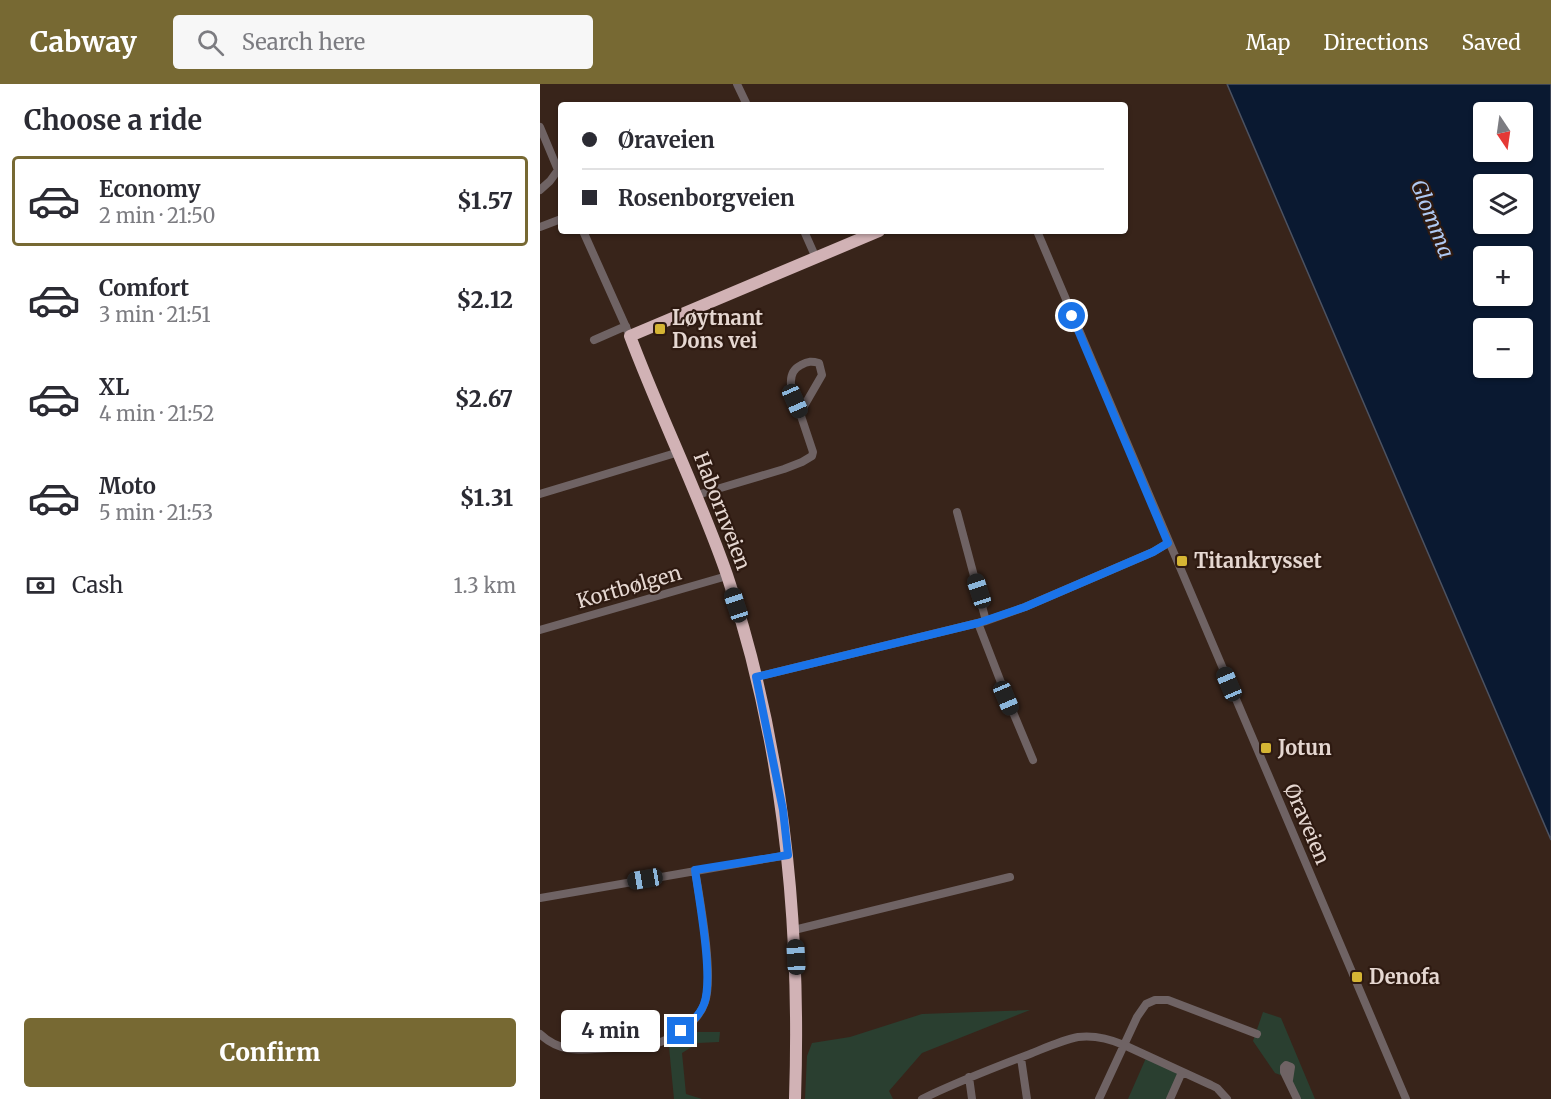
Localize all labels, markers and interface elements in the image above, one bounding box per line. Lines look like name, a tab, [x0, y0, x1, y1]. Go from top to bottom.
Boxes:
search box	[173, 15, 593, 69]
text: Cabway	[30, 24, 137, 60]
icon: search	[194, 26, 227, 59]
text: Search here	[242, 28, 365, 56]
text: Map	[1246, 29, 1290, 56]
text: Directions	[1323, 29, 1428, 56]
text: Saved	[1461, 29, 1521, 56]
north arrow	[1473, 102, 1533, 162]
map controls	[1473, 102, 1533, 378]
text: Choose a ride	[24, 103, 202, 137]
text: Øraveien	[618, 126, 715, 154]
icon: car	[27, 174, 81, 228]
button: layers	[1473, 174, 1533, 234]
text: Economy	[99, 175, 200, 203]
water label: Glomma	[1405, 176, 1460, 262]
text: Rosenborgveien	[618, 184, 795, 212]
text: $1.57	[457, 187, 513, 215]
text: 2 min · 21:50	[99, 203, 215, 228]
button: +	[1473, 246, 1533, 306]
icon: car	[27, 273, 81, 327]
text: Comfort	[99, 274, 189, 302]
text: $2.12	[457, 286, 513, 314]
text: 3 min · 21:51	[99, 302, 211, 327]
route start	[1058, 302, 1085, 329]
place label: Løytnant Dons vei	[672, 305, 763, 353]
button: −	[1473, 318, 1533, 378]
marker: Løytnant Dons vei	[653, 322, 667, 336]
icon: car	[27, 372, 81, 426]
text: XL	[99, 373, 129, 401]
car	[779, 381, 811, 421]
text: $2.67	[455, 385, 513, 413]
text: 4 min · 21:52	[99, 401, 214, 426]
street label: Habornveien	[689, 448, 756, 573]
icon: car	[27, 471, 81, 525]
text: Moto	[99, 472, 156, 500]
text: $1.31	[460, 484, 513, 512]
text: 5 min · 21:53	[99, 500, 213, 525]
place label: Titankrysset	[1194, 548, 1322, 573]
marker: Titankrysset	[1175, 554, 1189, 568]
street label: Kortbølgen	[574, 560, 684, 613]
icon: cash	[24, 569, 57, 602]
text: Cash	[72, 571, 123, 599]
car	[965, 571, 993, 611]
text: 1.3 km	[454, 573, 516, 598]
car	[722, 585, 750, 625]
car	[1214, 664, 1244, 704]
car	[991, 678, 1021, 718]
place label: Jotun	[1277, 735, 1332, 760]
marker: Jotun	[1259, 741, 1273, 755]
street label: Øraveien	[1279, 780, 1336, 868]
car	[626, 867, 664, 891]
car	[786, 939, 806, 975]
place label: Denofa	[1369, 964, 1440, 989]
marker: Denofa	[1350, 970, 1364, 984]
callout: 4 min	[561, 1010, 660, 1052]
route end	[667, 1017, 694, 1044]
button: Confirm	[24, 1018, 516, 1087]
text: 4 min	[581, 1018, 640, 1043]

